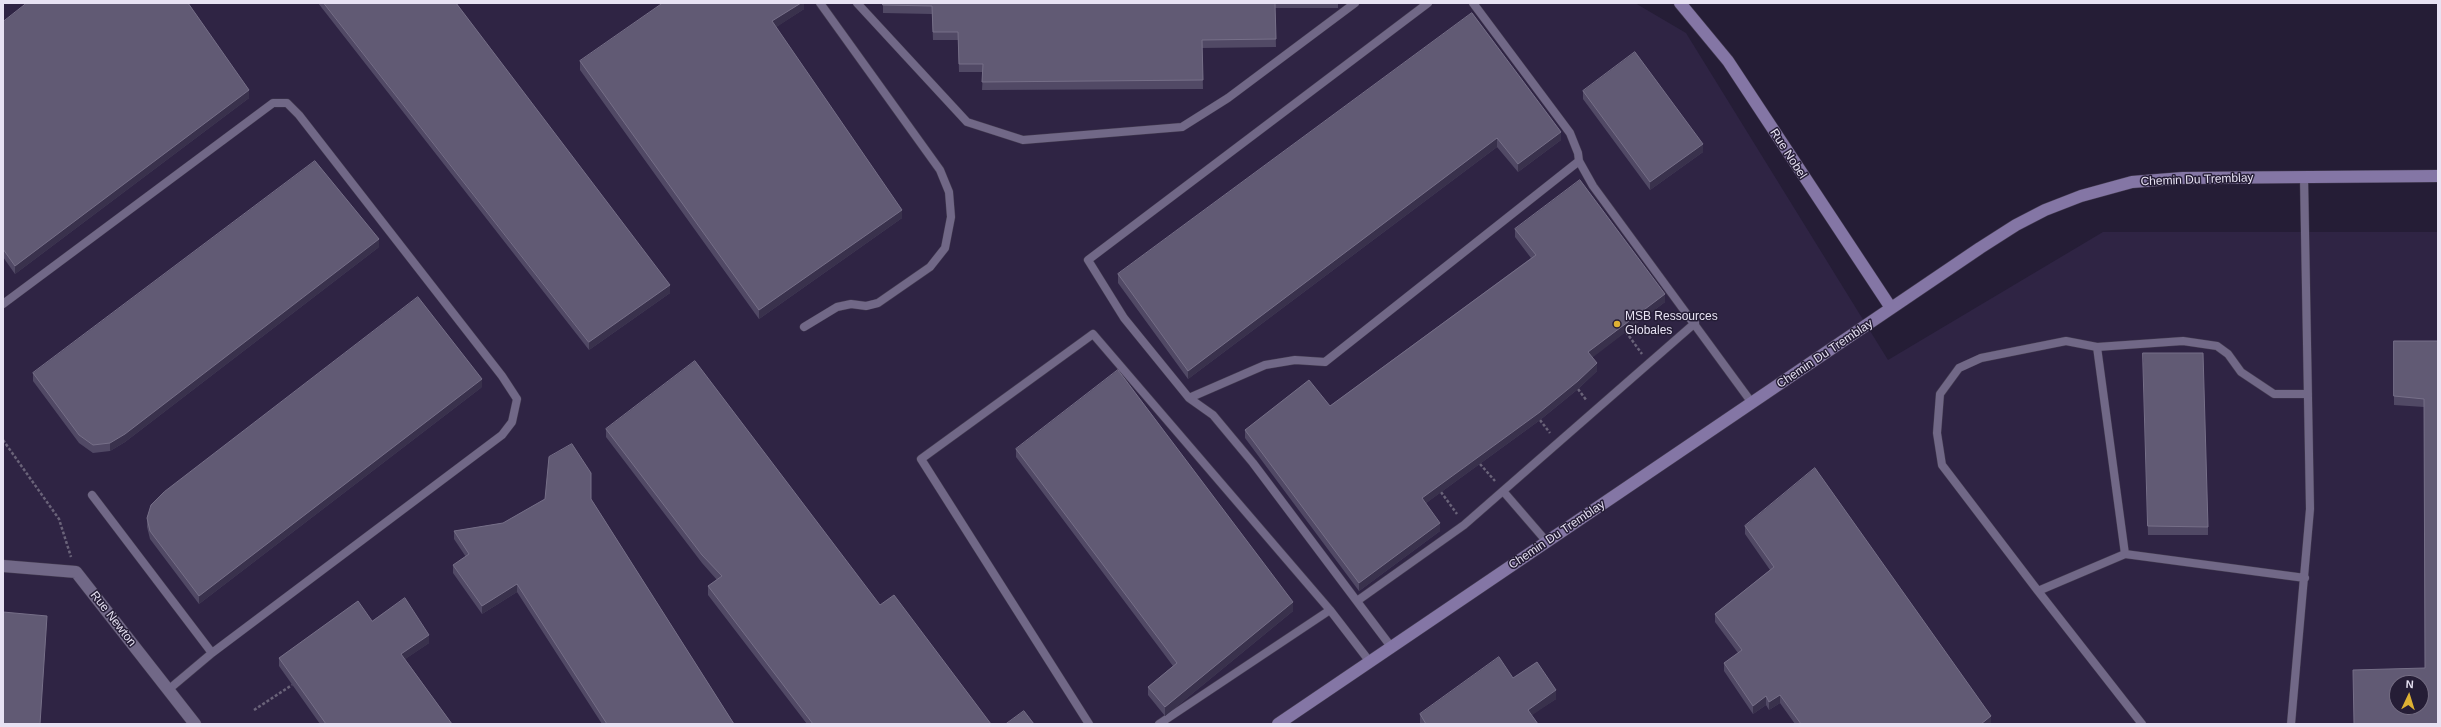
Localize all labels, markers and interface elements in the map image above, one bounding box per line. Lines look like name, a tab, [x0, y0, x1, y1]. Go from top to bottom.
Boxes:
street label: Rue Nobel	[1767, 126, 1809, 182]
street label: Chemin Du Tremblay	[2140, 171, 2254, 189]
place label: MSB Ressources Globales	[1625, 310, 1718, 338]
street label: Chemin Du Tremblay	[1774, 316, 1876, 392]
marker: MSB Ressources Globales	[1612, 319, 1622, 329]
street label: Chemin Du Tremblay	[1506, 497, 1608, 573]
street label: Rue Newton	[87, 589, 139, 649]
north arrow	[2389, 675, 2429, 715]
text: N	[2405, 678, 2414, 690]

